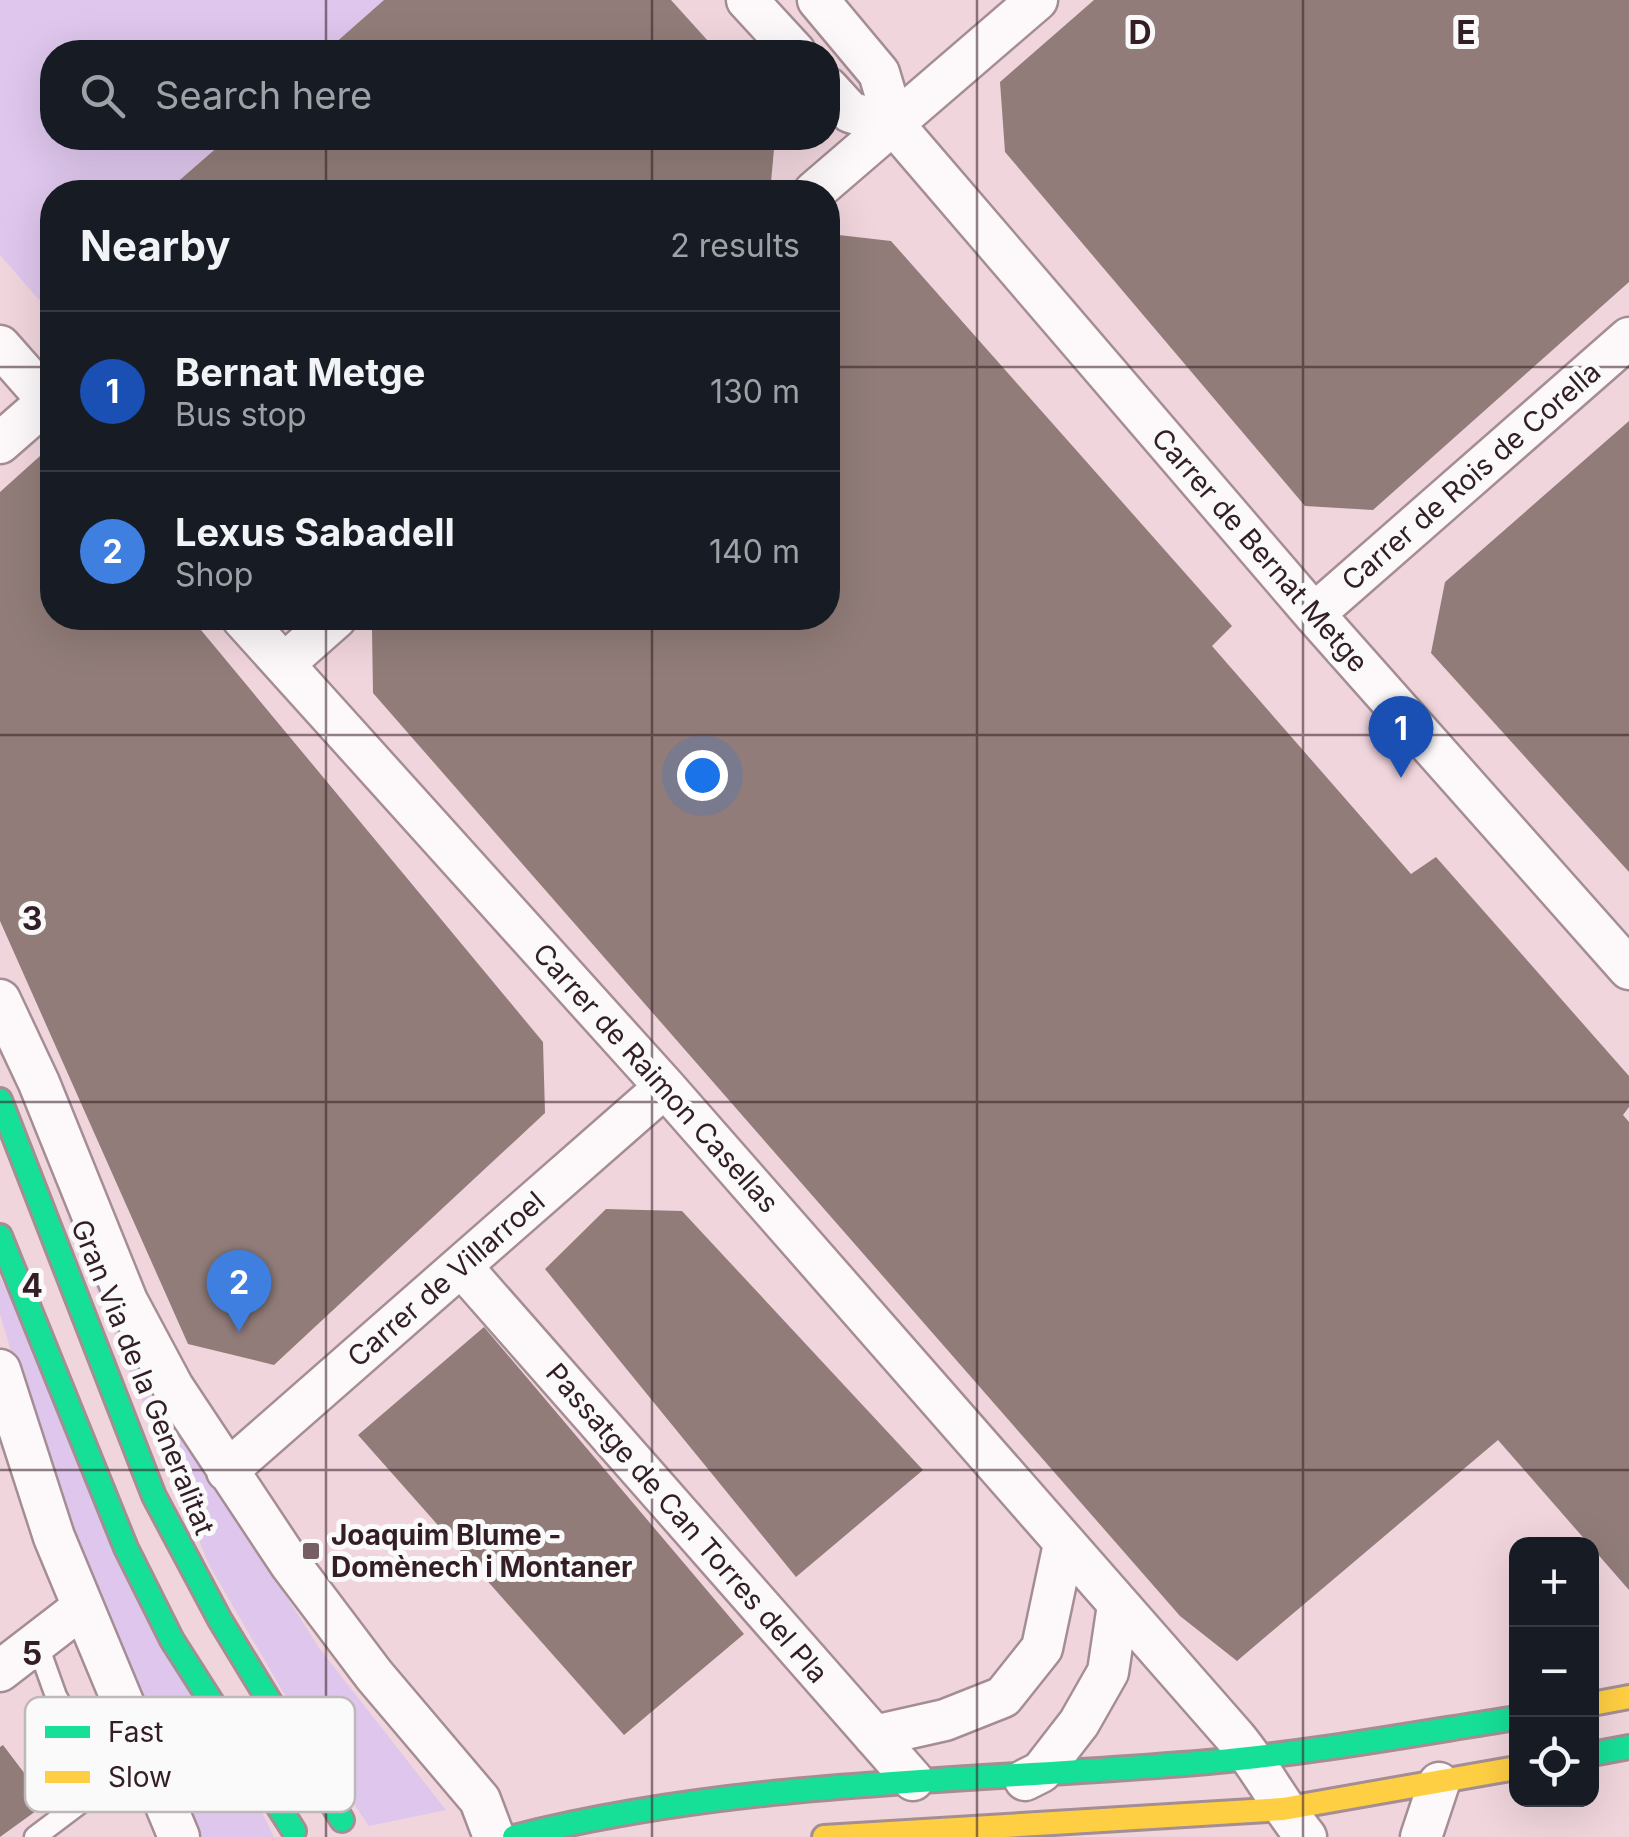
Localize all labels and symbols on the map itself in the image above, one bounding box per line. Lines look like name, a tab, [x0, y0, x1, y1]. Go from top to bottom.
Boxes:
text: D	[1128, 13, 1152, 52]
text: E	[1456, 13, 1476, 52]
street label: Carrer de Rois de Corella	[1335, 354, 1607, 598]
street label: Carrer de Bernat Metge	[1145, 421, 1375, 679]
pin: 1	[1368, 696, 1434, 778]
your location	[677, 750, 728, 801]
text: 3	[22, 899, 42, 938]
street label: Carrer de Raimon Casellas	[526, 936, 786, 1220]
street label: Carrer de Villarroel	[341, 1184, 551, 1374]
street label: Gran Via de la Generalitat	[64, 1214, 222, 1540]
pin: 2	[206, 1250, 272, 1332]
text: 4	[21, 1266, 43, 1305]
street label: Passatge de Can Torres del Pla	[539, 1356, 835, 1690]
place label: Joaquim Blume - Domènech i Montaner	[331, 1518, 632, 1584]
marker: Joaquim Blume - Domènech i Montaner	[300, 1540, 322, 1562]
text: 5	[22, 1634, 42, 1673]
legend	[25, 1697, 355, 1812]
text: Fast	[108, 1715, 164, 1749]
text: Slow	[108, 1760, 172, 1794]

